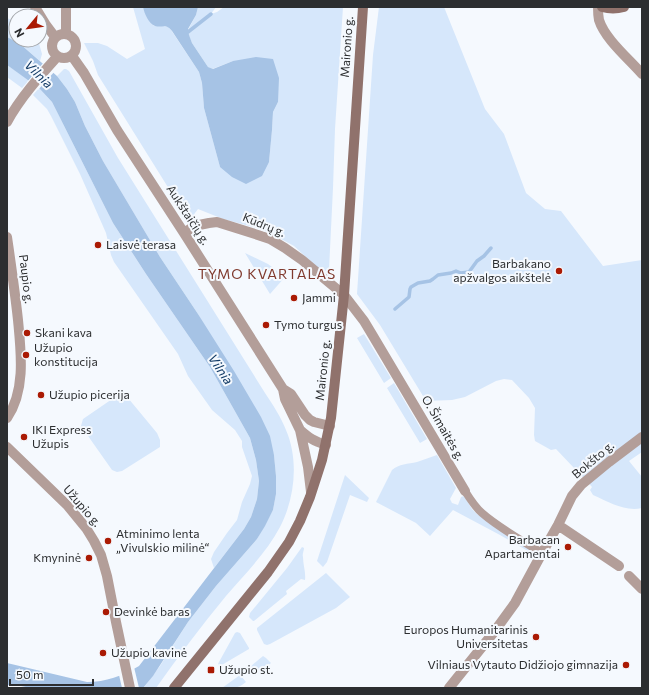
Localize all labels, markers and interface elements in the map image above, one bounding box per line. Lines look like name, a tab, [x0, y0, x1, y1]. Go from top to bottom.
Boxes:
north arrow	[8, 8, 48, 48]
street label: Maironio g.	[337, 16, 355, 78]
text: N	[11, 26, 27, 40]
water label: Vilnia	[22, 57, 57, 91]
street label: Aukštaičių g.	[164, 182, 213, 247]
street label: Kūdrų g.	[241, 209, 288, 239]
place label: Laisvė terasa	[106, 237, 176, 251]
marker: Laisvė terasa	[93, 240, 103, 250]
street label: Paupio g.	[17, 253, 37, 304]
place label: Barbakano apžvalgos aikštelė	[453, 256, 551, 284]
district label: TYMO KVARTALAS	[198, 265, 336, 282]
marker: Barbakano apžvalgos aikštelė	[554, 266, 564, 276]
place label: Jammi	[302, 290, 336, 305]
marker: Jammi	[289, 293, 299, 303]
place label: Tymo turgus	[274, 317, 342, 331]
marker: Tymo turgus	[261, 320, 271, 330]
place label: Skani kava	[35, 325, 92, 339]
marker: Skani kava	[22, 328, 32, 338]
street label: Maironio g.	[312, 339, 332, 401]
place label: Užupio konstitucija	[34, 340, 98, 368]
marker: Užupio konstitucija	[21, 350, 31, 360]
water label: Vilnia	[205, 351, 237, 387]
place label: Užupio picerija	[49, 387, 130, 401]
marker: Užupio picerija	[36, 390, 46, 400]
street label: O. Šimaitės g.	[420, 392, 468, 463]
place label: IKI Express Užupis	[32, 422, 91, 450]
marker: IKI Express Užupis	[19, 432, 29, 442]
street label: Bokšto g.	[569, 438, 616, 481]
street label: Užupio g.	[61, 482, 105, 529]
place label: Atminimo lenta „Vivulskio milinė“	[116, 526, 209, 554]
place label: Barbacan Apartamentai	[484, 532, 560, 560]
marker: Atminimo lenta „Vivulskio milinė“	[103, 536, 113, 546]
marker: Barbacan Apartamentai	[563, 542, 573, 552]
place label: Kmyninė	[33, 550, 81, 564]
marker: Kmyninė	[84, 553, 94, 563]
place label: Devinkė baras	[114, 604, 190, 618]
marker: Devinkė baras	[101, 607, 111, 617]
place label: Europos Humanitarinis Universitetas	[404, 622, 528, 650]
marker: Europos Humanitarinis Universitetas	[531, 632, 541, 642]
place label: Užupio kavinė	[111, 645, 187, 659]
marker: Užupio kavinė	[98, 648, 108, 658]
place label: Vilniaus Vytauto Didžiojo gimnazija	[427, 657, 618, 671]
marker: Vilniaus Vytauto Didžiojo gimnazija	[621, 660, 631, 670]
scale bar	[10, 661, 93, 687]
place label: Užupio st.	[219, 662, 273, 676]
marker: Užupio st.	[206, 665, 216, 675]
text: 50 m	[16, 667, 44, 681]

